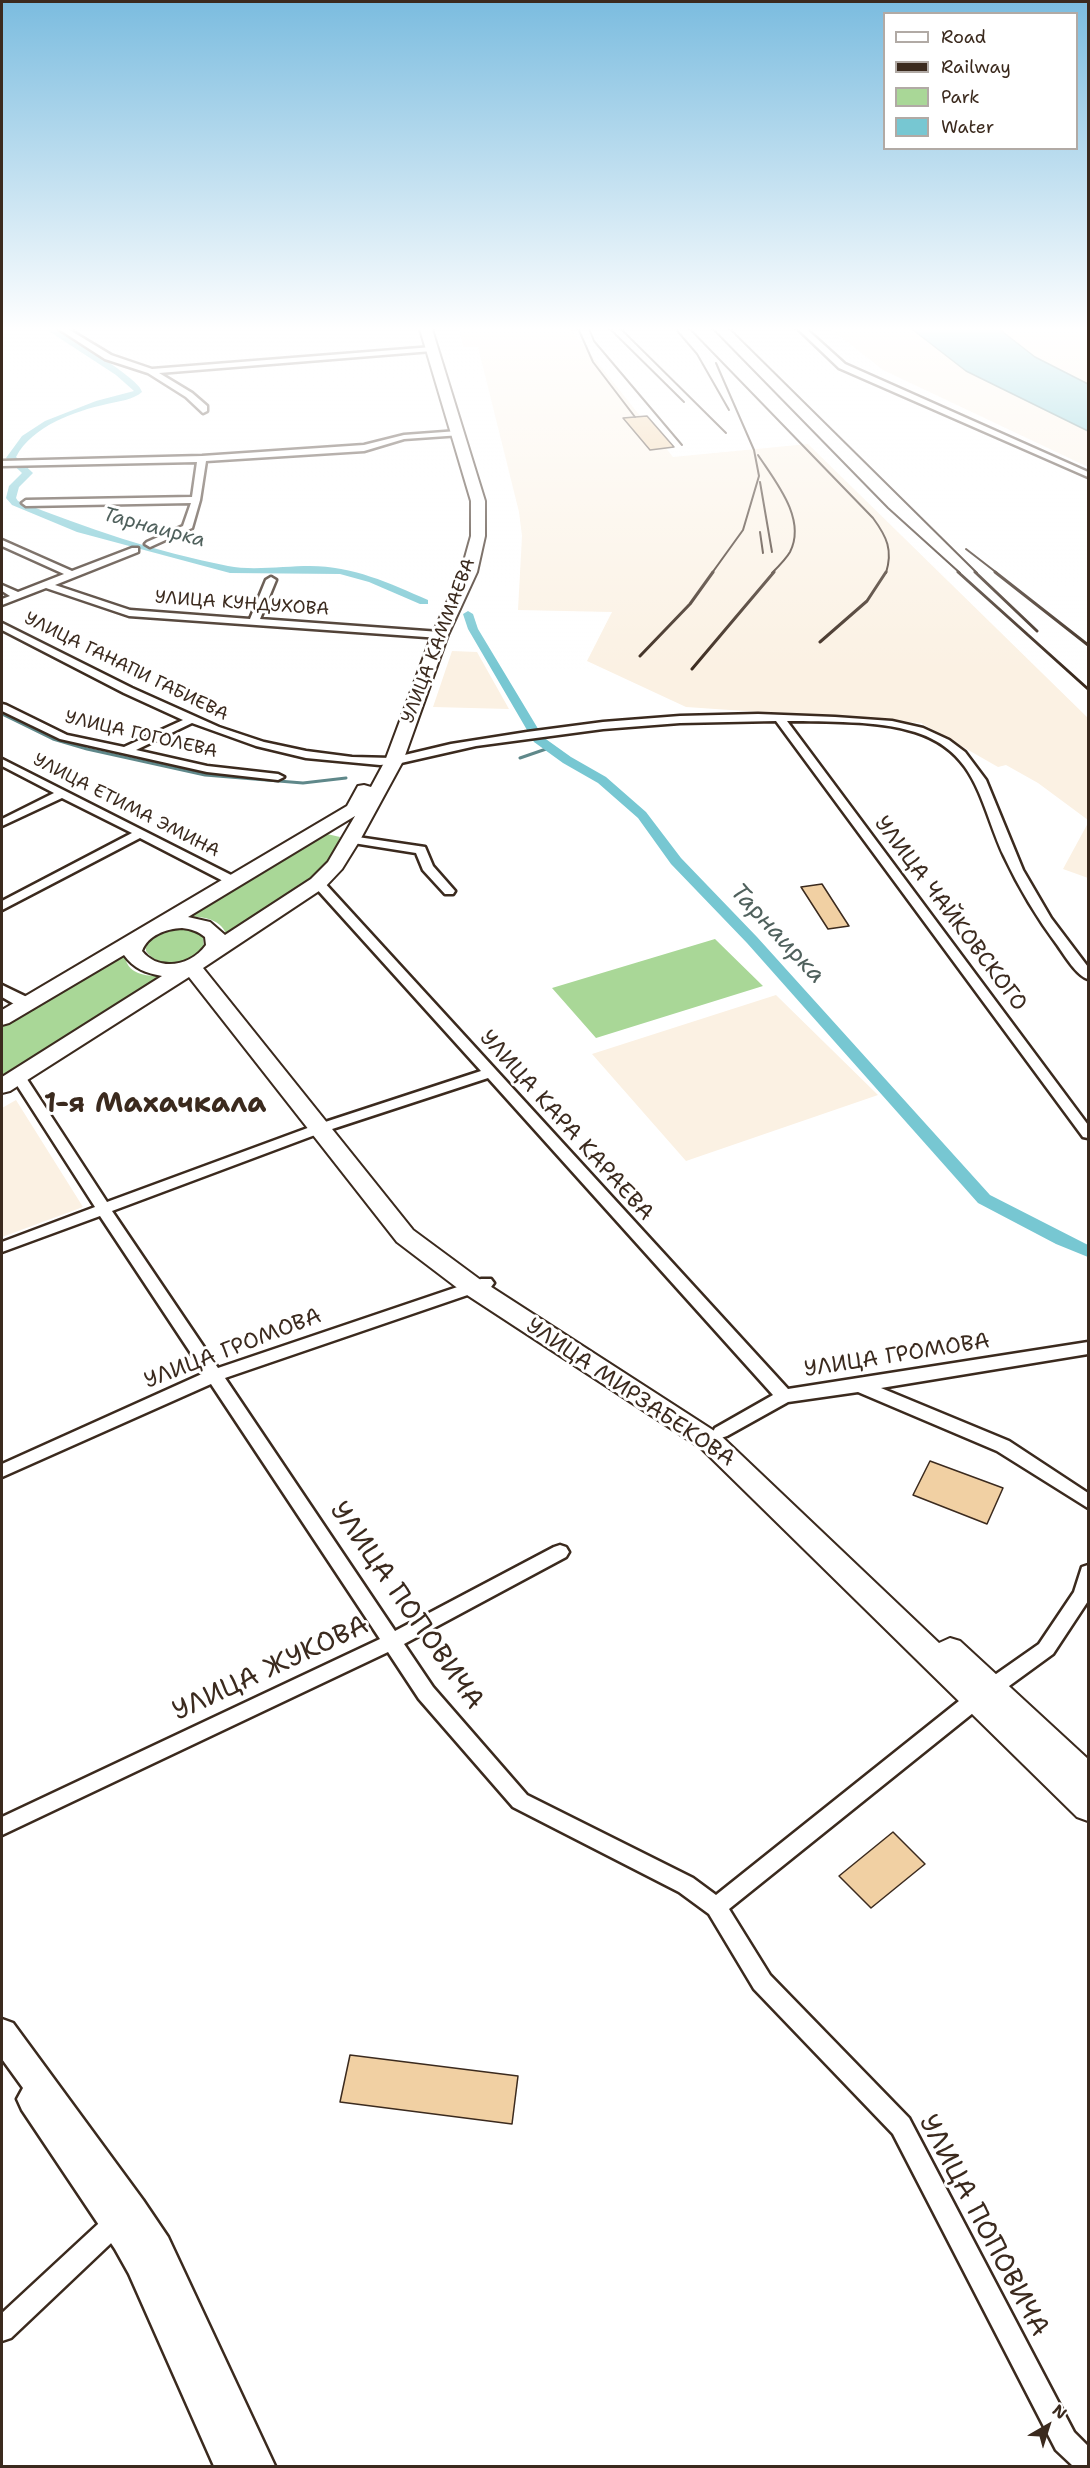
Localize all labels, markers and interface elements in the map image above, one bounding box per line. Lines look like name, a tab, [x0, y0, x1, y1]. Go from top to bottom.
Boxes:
legend	[883, 12, 1078, 150]
text: Road	[941, 25, 986, 49]
text: Railway	[941, 55, 1011, 79]
text: Park	[941, 85, 980, 109]
text: Water	[941, 115, 994, 139]
water label: Тарнаирка	[100, 503, 208, 553]
street label: УЛИЦА КАММАЕВА	[398, 556, 480, 726]
street label: УЛИЦА КУНДУХОВА	[154, 587, 330, 621]
street label: УЛИЦА ГАНАПИ ГАБИЕВА	[21, 608, 231, 726]
street label: УЛИЦА ГОГОЛЕВА	[63, 707, 219, 763]
street label: УЛИЦА ЕТИМА ЭМИНА	[29, 750, 223, 862]
street label: УЛИЦА ЧАЙКОВСКОГО	[868, 811, 1032, 1017]
water label: Тарнаирка	[724, 878, 830, 990]
street label: УЛИЦА КАРА КАРАЕВА	[474, 1025, 658, 1227]
district label: 1-я Махачкала	[44, 1088, 266, 1122]
street label: УЛИЦА ГРОМОВА	[141, 1303, 325, 1395]
street label: УЛИЦА МИРЗАБЕКОВА	[521, 1313, 739, 1473]
street label: УЛИЦА ГРОМОВА	[802, 1328, 992, 1384]
street label: УЛИЦА ПОПОВИЧА	[322, 1496, 490, 1716]
street label: УЛИЦА ЖУКОВА	[168, 1609, 374, 1729]
street label: УЛИЦА ПОПОВИЧА	[911, 2110, 1055, 2342]
north arrow	[1018, 2396, 1078, 2456]
text: N	[1048, 2399, 1071, 2424]

